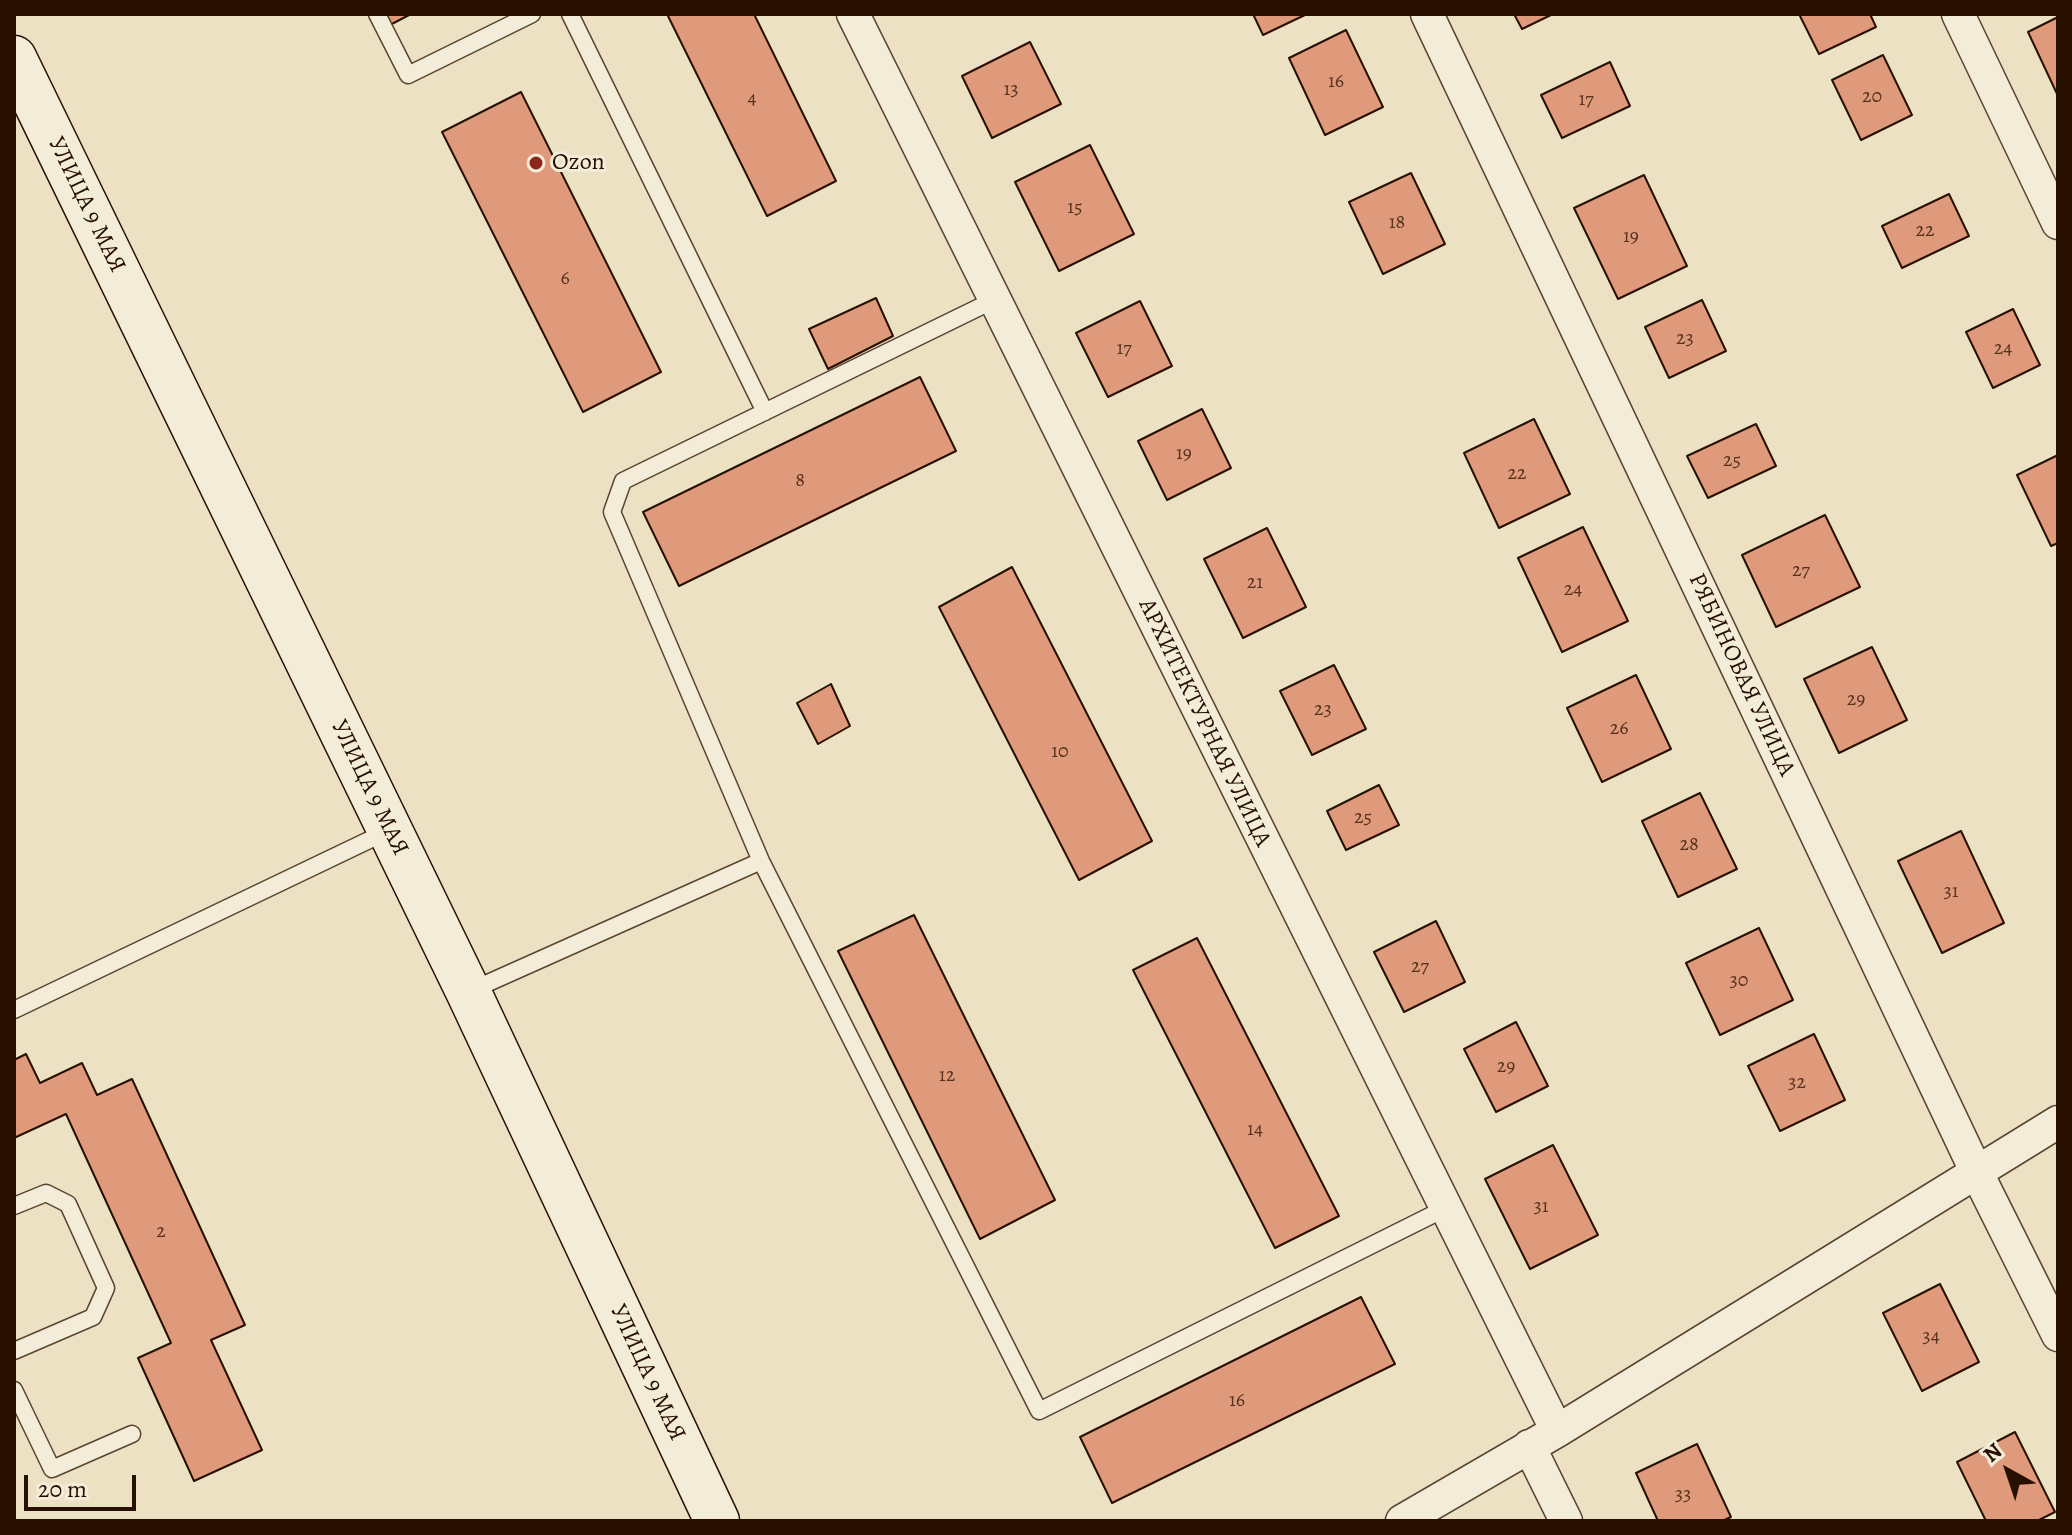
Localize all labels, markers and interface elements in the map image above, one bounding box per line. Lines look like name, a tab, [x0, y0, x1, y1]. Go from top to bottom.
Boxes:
house number: 16	[1328, 70, 1344, 94]
house number: 13	[1003, 78, 1019, 102]
house number: 20	[1862, 85, 1882, 109]
house number: 4	[747, 87, 757, 111]
house number: 17	[1578, 88, 1594, 112]
street label: УЛИЦА 9 МАЯ	[41, 133, 131, 277]
place label: Ozon	[552, 149, 605, 177]
marker: Ozon	[527, 154, 545, 172]
house number: 15	[1067, 196, 1083, 220]
house number: 18	[1389, 211, 1405, 235]
house number: 22	[1916, 219, 1934, 243]
house number: 19	[1623, 225, 1639, 249]
house number: 6	[560, 267, 570, 291]
house number: 23	[1676, 327, 1694, 351]
house number: 17	[1116, 337, 1132, 361]
house number: 24	[1994, 337, 2012, 361]
house number: 19	[1176, 442, 1192, 466]
house number: 25	[1723, 449, 1741, 473]
house number: 22	[1508, 462, 1526, 486]
house number: 8	[795, 469, 805, 493]
house number: 27	[1792, 559, 1810, 583]
street label: РЯБИНОВАЯ УЛИЦА	[1681, 569, 1801, 781]
house number: 21	[1247, 571, 1263, 595]
house number: 24	[1564, 578, 1582, 602]
street label: АРХИТЕКТУРНАЯ УЛИЦА	[1131, 594, 1277, 852]
house number: 29	[1847, 688, 1865, 712]
house number: 23	[1314, 698, 1332, 722]
street label: УЛИЦА 9 МАЯ	[324, 716, 414, 860]
house number: 26	[1610, 717, 1628, 741]
house number: 10	[1051, 740, 1069, 764]
house number: 25	[1354, 806, 1372, 830]
house number: 28	[1679, 833, 1699, 857]
house number: 31	[1943, 880, 1959, 904]
house number: 27	[1411, 955, 1429, 979]
house number: 30	[1730, 969, 1748, 993]
house number: 29	[1497, 1055, 1515, 1079]
house number: 12	[939, 1064, 955, 1088]
house number: 32	[1788, 1071, 1806, 1095]
house number: 14	[1247, 1118, 1263, 1142]
house number: 31	[1533, 1195, 1549, 1219]
house number: 2	[156, 1220, 166, 1244]
street label: УЛИЦА 9 МАЯ	[603, 1300, 691, 1446]
house number: 34	[1922, 1325, 1940, 1349]
house number: 16	[1229, 1389, 1245, 1413]
north arrow	[1968, 1431, 2048, 1511]
text: N	[1977, 1436, 2008, 1469]
scale bar	[28, 1459, 140, 1509]
text: 20 m	[38, 1473, 87, 1505]
house number: 33	[1675, 1483, 1691, 1507]

